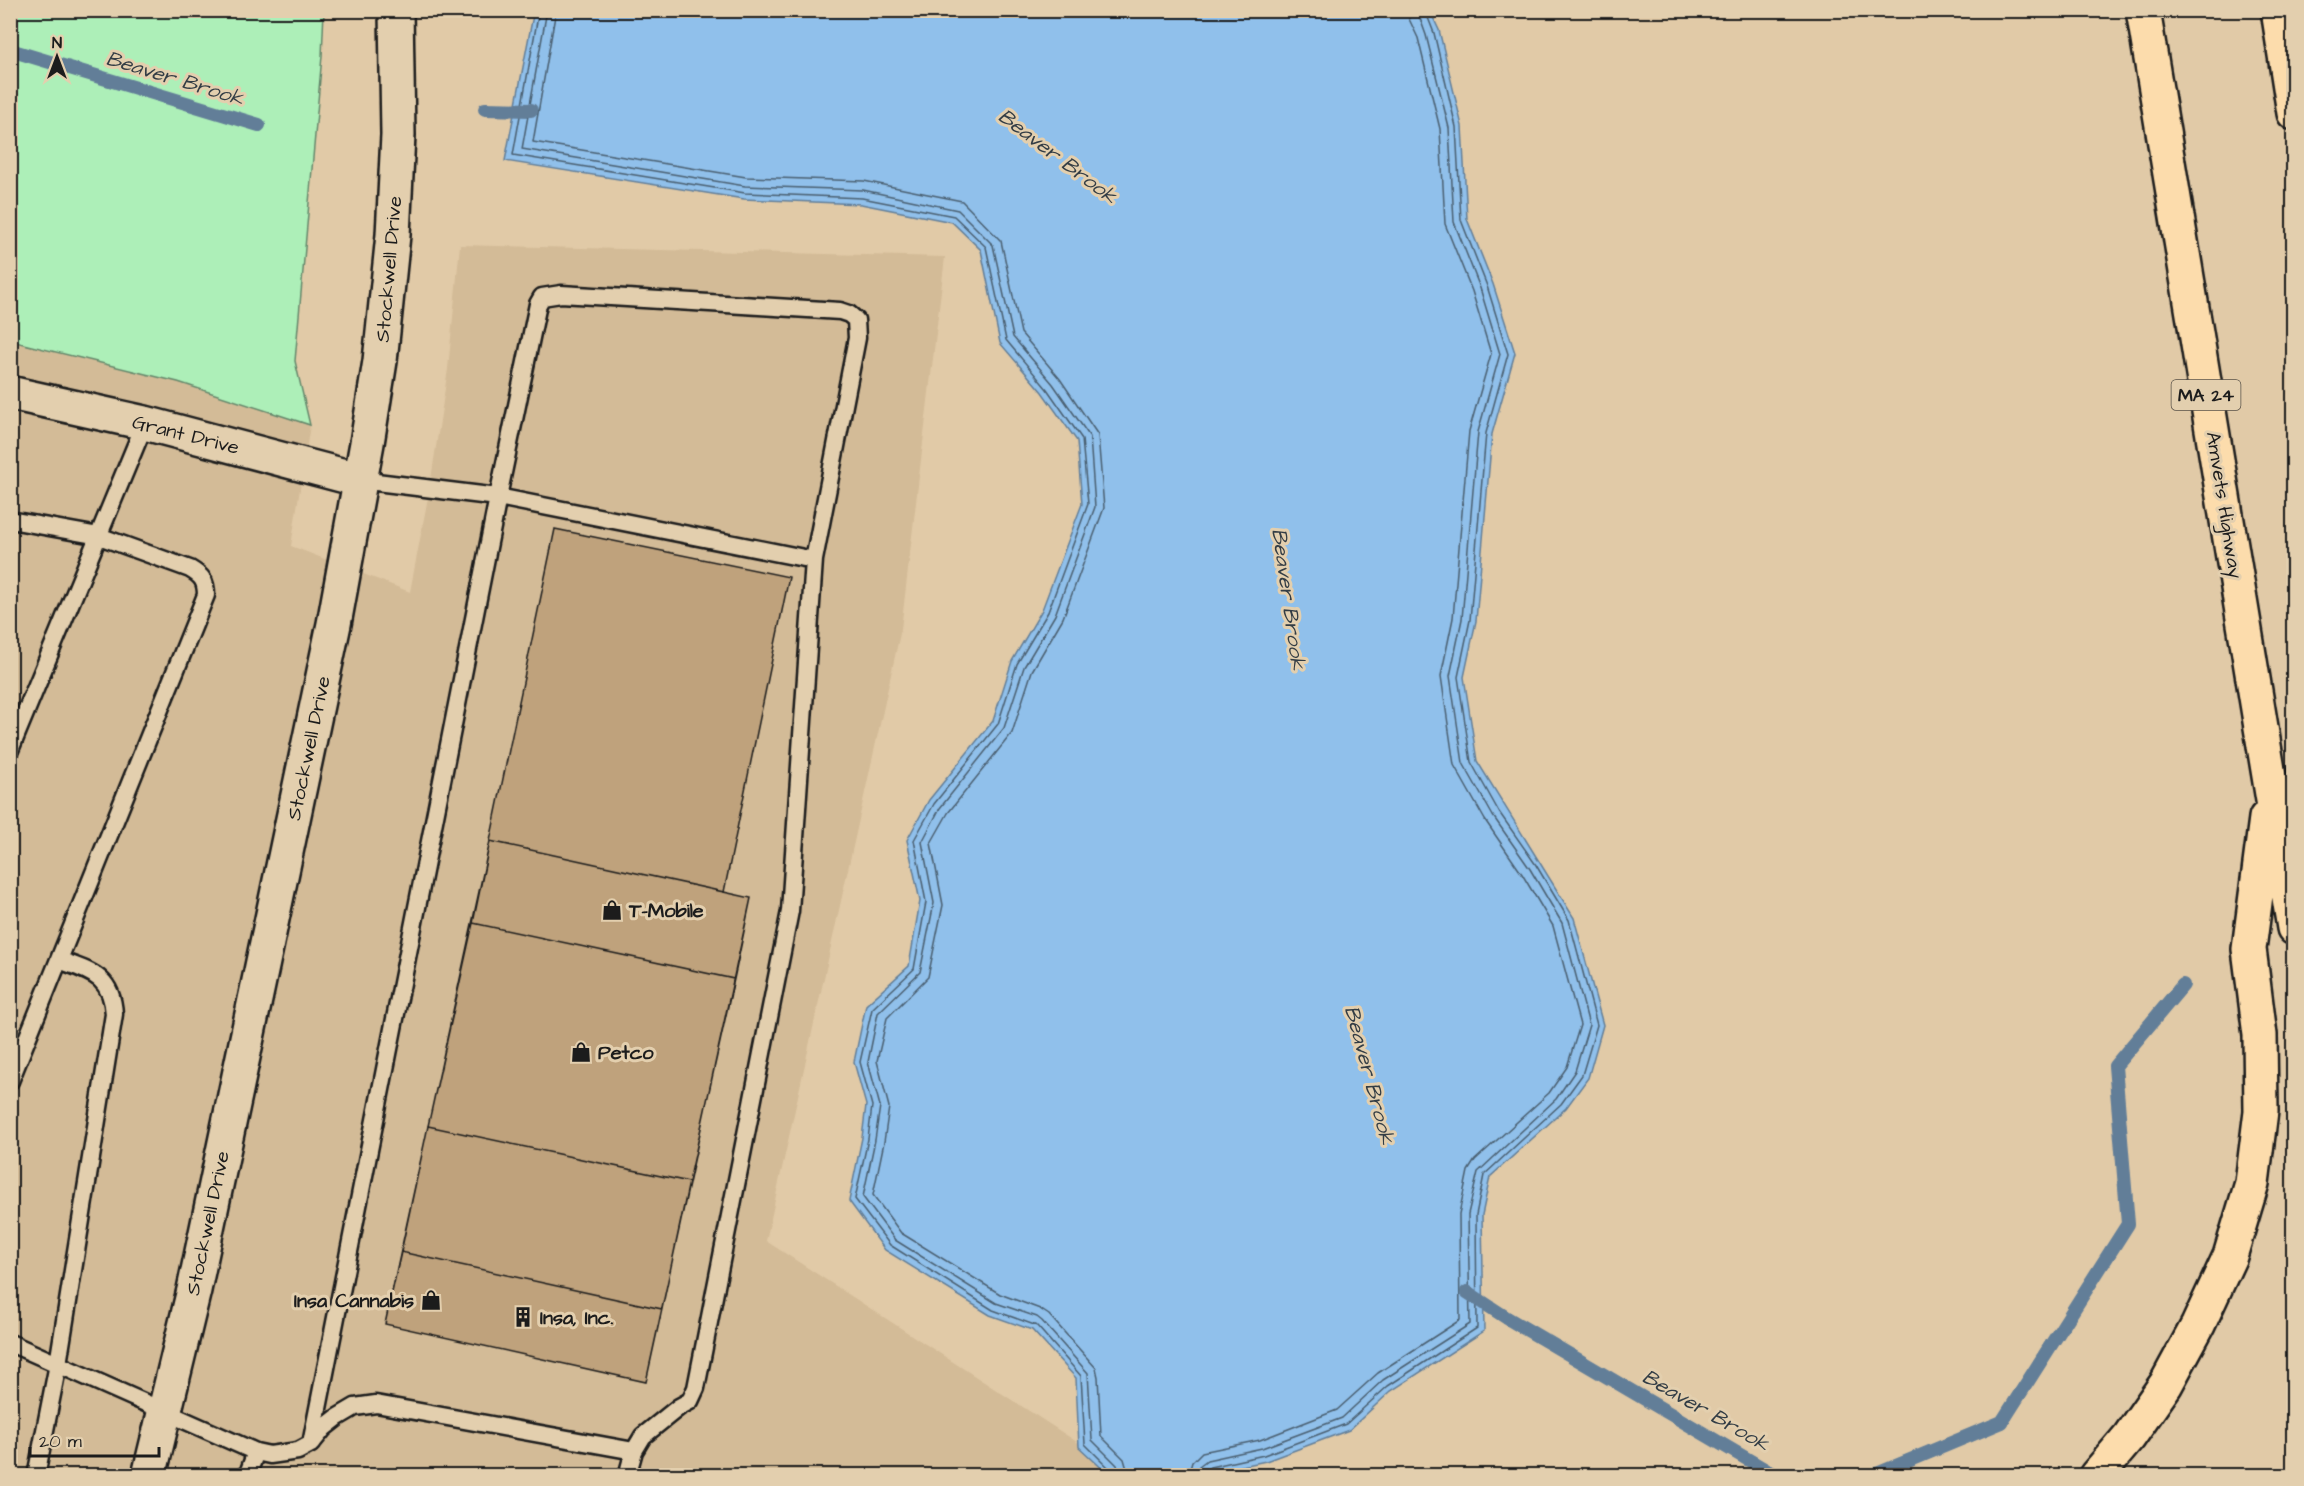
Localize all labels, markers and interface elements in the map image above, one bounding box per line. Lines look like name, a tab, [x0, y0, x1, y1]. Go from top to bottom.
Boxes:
north arrow	[27, 27, 87, 87]
text: N	[52, 32, 62, 54]
water label: Beaver Brook	[103, 44, 248, 113]
water label: Beaver Brook	[992, 102, 1124, 211]
street label: Stockwell Drive	[369, 195, 409, 343]
road number: MA 24	[2172, 380, 2240, 410]
street label: Grant Drive	[129, 408, 242, 462]
street label: Amvets Highway	[2198, 430, 2249, 581]
water label: Beaver Brook	[1264, 527, 1313, 673]
street label: Stockwell Drive	[280, 673, 338, 823]
place label: T-Mobile	[628, 897, 704, 925]
shop icon: T-Mobile	[600, 898, 624, 922]
water label: Beaver Brook	[1337, 1003, 1402, 1149]
place label: Petco	[598, 1039, 654, 1067]
shop icon: Petco	[569, 1040, 593, 1064]
street label: Stockwell Drive	[179, 1148, 237, 1298]
place label: Insa Cannabis	[294, 1287, 414, 1315]
shop icon: Insa Cannabis	[419, 1288, 443, 1312]
place label: Insa, Inc.	[540, 1304, 613, 1332]
building icon: Insa, Inc.	[511, 1305, 535, 1329]
water label: Beaver Brook	[1637, 1362, 1776, 1459]
scale bar	[30, 1420, 159, 1458]
text: 20 m	[39, 1429, 82, 1454]

